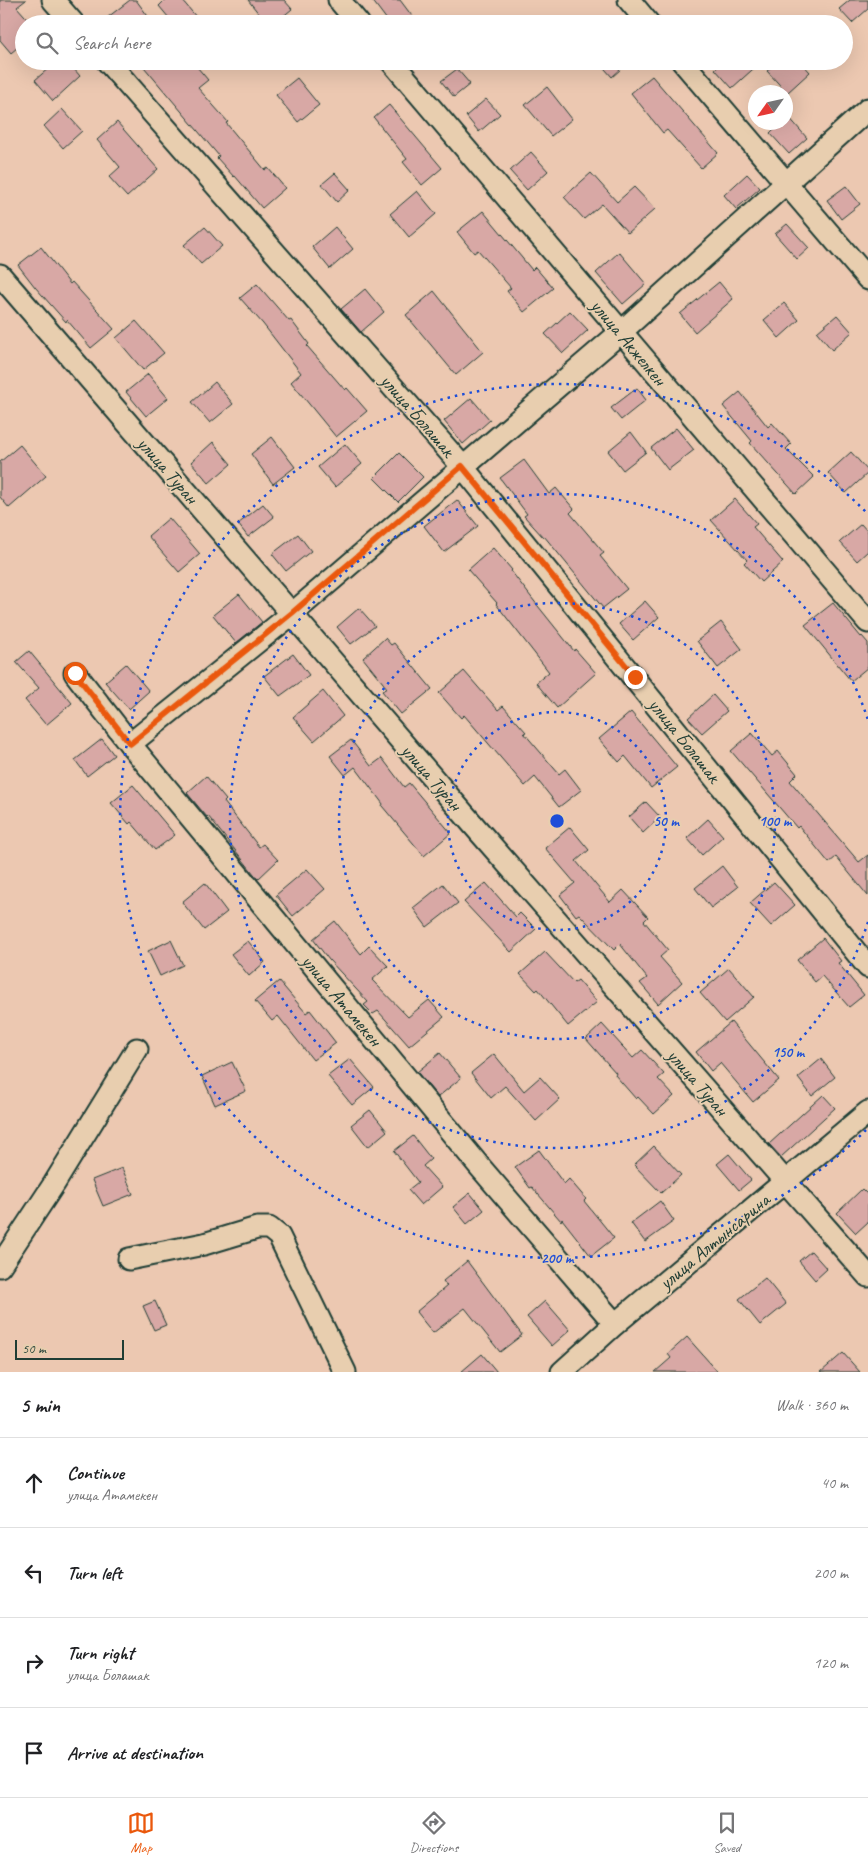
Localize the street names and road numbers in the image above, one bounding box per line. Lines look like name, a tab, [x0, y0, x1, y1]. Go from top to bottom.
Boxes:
street label: улица Акжелкен	[584, 293, 673, 392]
street label: улица Болашак	[374, 368, 462, 463]
street label: улица Туран	[131, 431, 205, 511]
street label: улица Болашак	[642, 692, 727, 789]
street label: улица Туран	[395, 738, 469, 818]
street label: улица Атамекен	[295, 949, 388, 1053]
street label: улица Туран	[661, 1043, 735, 1123]
street label: улица Алтынсарина	[653, 1187, 776, 1296]

